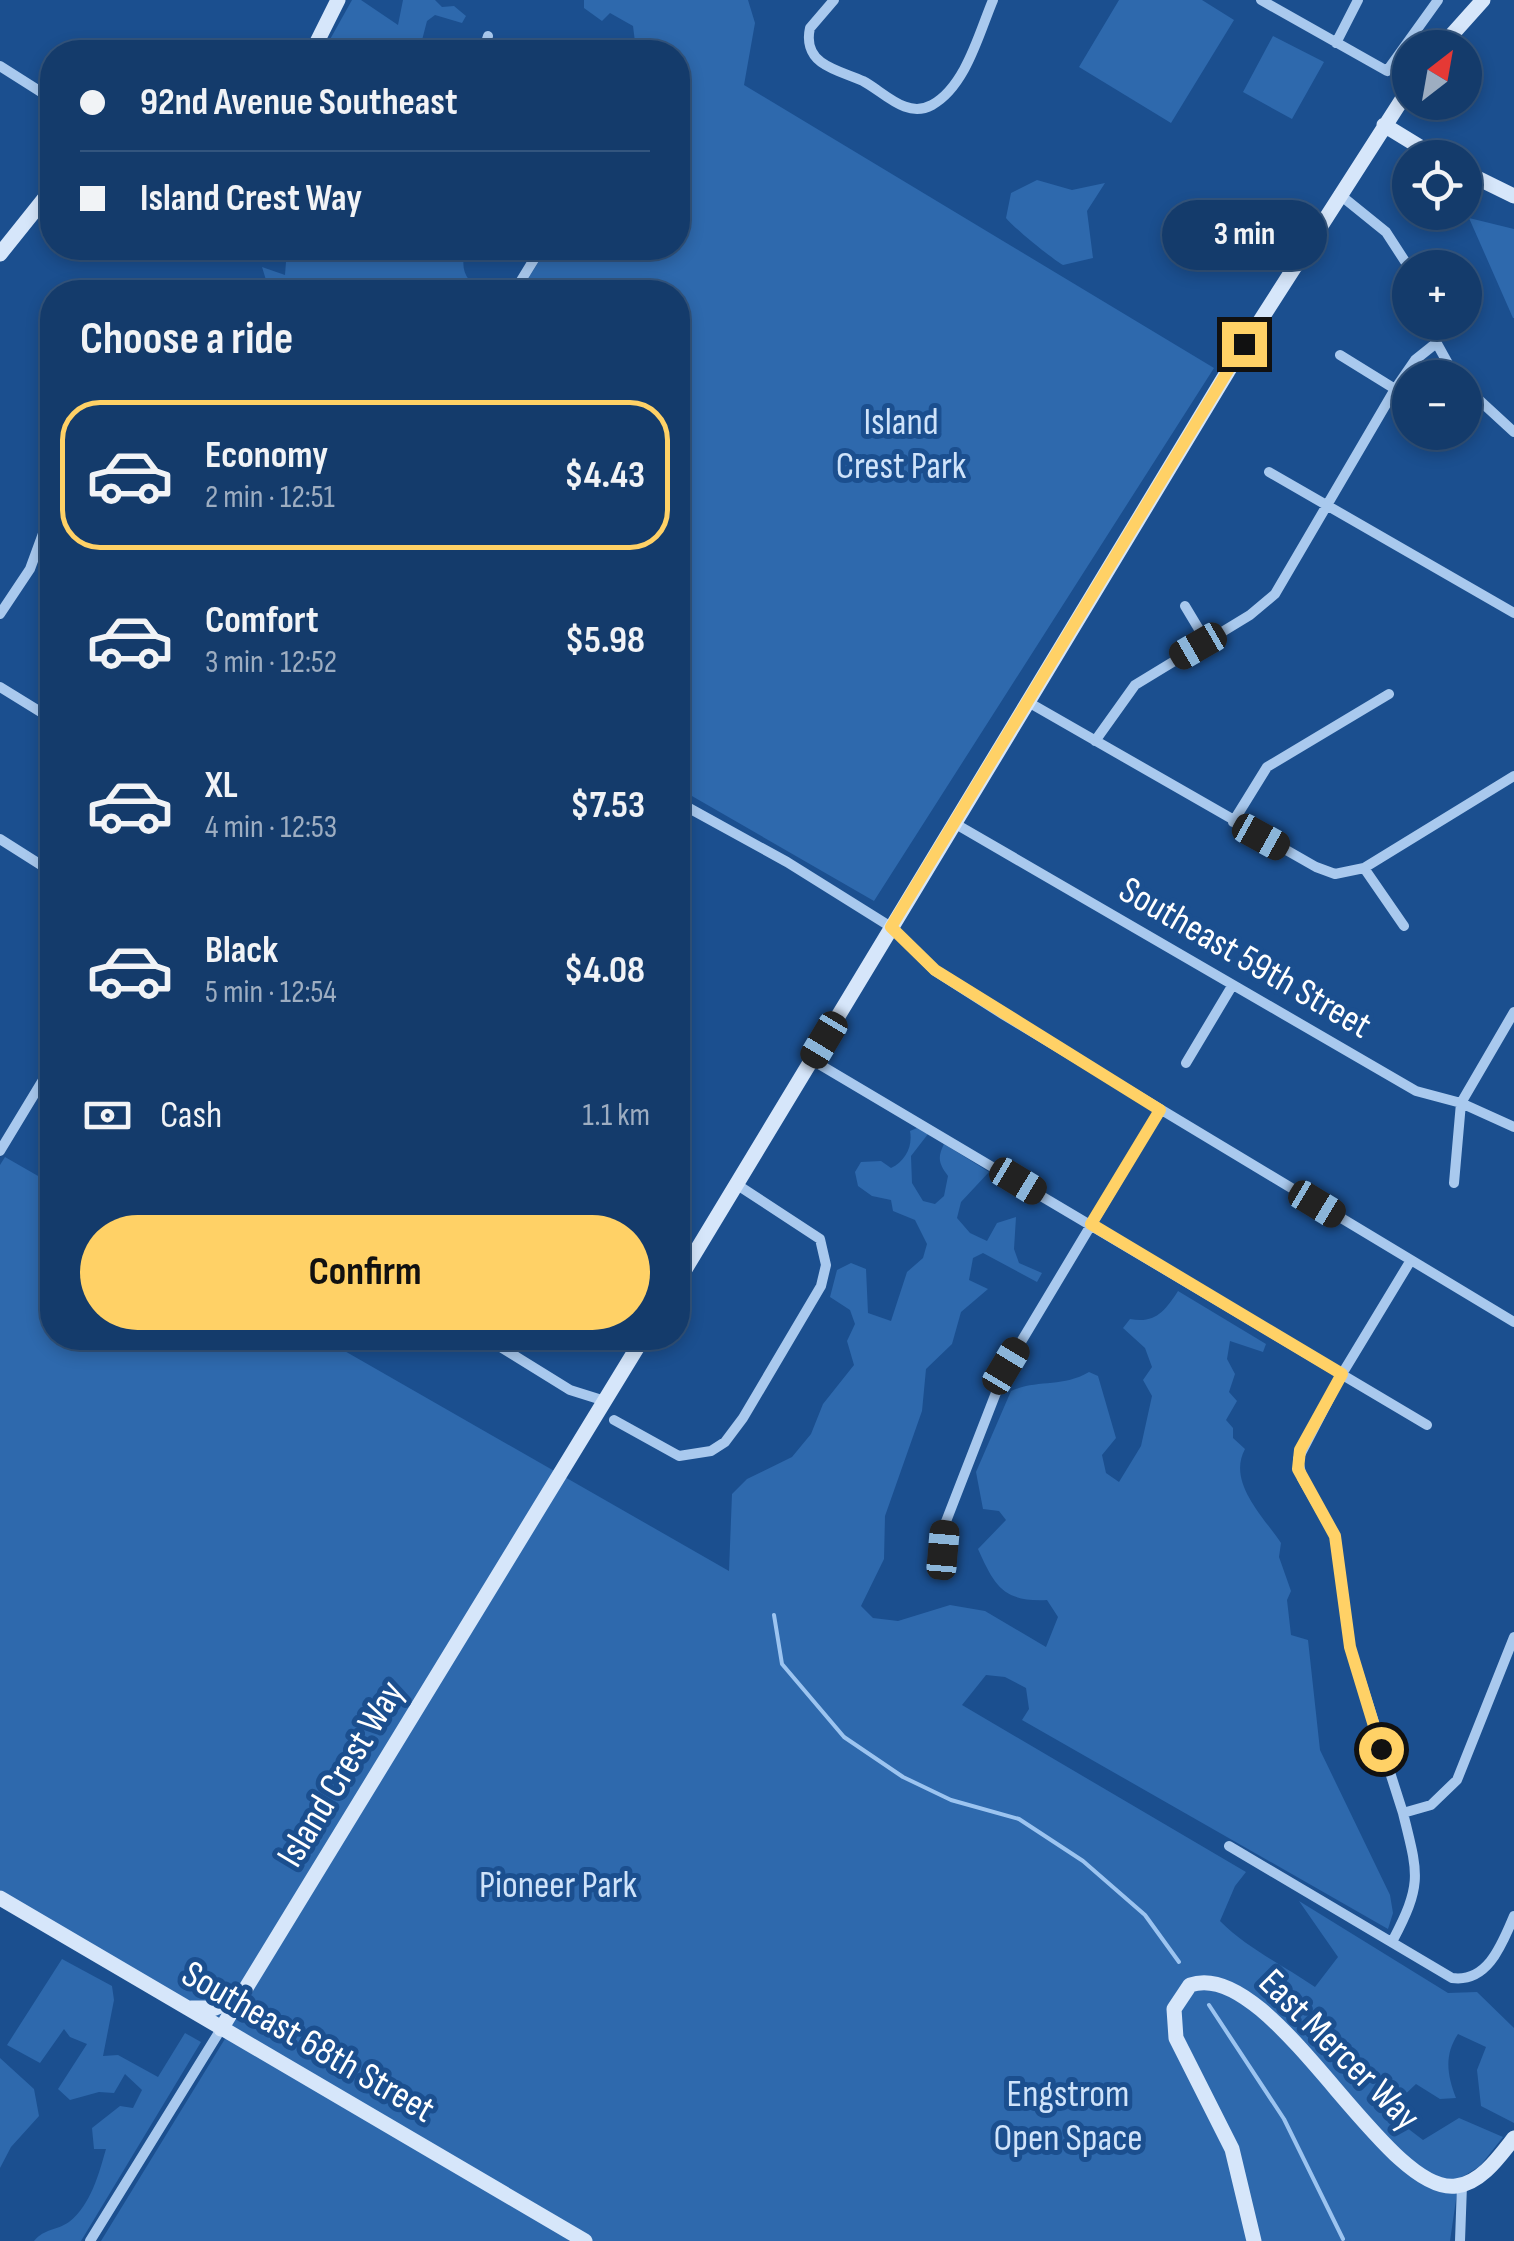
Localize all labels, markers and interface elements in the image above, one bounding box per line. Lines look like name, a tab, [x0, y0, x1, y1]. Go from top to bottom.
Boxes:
north arrow	[1392, 30, 1482, 120]
map controls	[1392, 30, 1482, 450]
text: 92nd Avenue Southeast	[140, 80, 457, 125]
button: locate	[1392, 140, 1482, 230]
text: Island Crest Way	[140, 176, 362, 221]
callout: 3 min	[1162, 199, 1326, 269]
text: 3 min	[1214, 215, 1275, 254]
button: +	[1392, 250, 1482, 340]
text: Choose a ride	[80, 312, 293, 367]
route end	[1222, 322, 1267, 367]
button: −	[1392, 360, 1482, 450]
park label: Island Crest Park	[836, 400, 967, 489]
icon: car	[85, 430, 175, 520]
text: Economy	[205, 433, 328, 478]
text: $4.43	[564, 453, 645, 498]
text: 2 min · 12:51	[205, 478, 335, 517]
icon: car	[85, 595, 175, 685]
text: Comfort	[205, 598, 319, 643]
text: $5.98	[565, 618, 645, 663]
car	[1165, 618, 1231, 674]
text: 3 min · 12:52	[205, 643, 337, 682]
icon: car	[85, 760, 175, 850]
text: XL	[205, 763, 238, 808]
text: $7.53	[570, 783, 645, 828]
text: 4 min · 12:53	[205, 808, 337, 847]
car	[1227, 809, 1295, 865]
street label: Southeast 59th Street	[1111, 868, 1379, 1048]
icon: car	[85, 925, 175, 1015]
text: Black	[205, 928, 278, 973]
text: $4.08	[564, 948, 645, 993]
text: 5 min · 12:54	[205, 973, 337, 1012]
car	[796, 1007, 852, 1073]
icon: cash	[80, 1088, 135, 1143]
text: Cash	[160, 1093, 222, 1138]
text: 1.1 km	[583, 1096, 650, 1135]
car	[985, 1153, 1051, 1209]
car	[1284, 1176, 1350, 1232]
button: Confirm	[80, 1215, 650, 1330]
car	[978, 1333, 1034, 1399]
car	[925, 1519, 961, 1581]
street label: Island Crest Way	[268, 1673, 414, 1875]
route start	[1359, 1727, 1404, 1772]
park label: Pioneer Park	[479, 1863, 638, 1908]
street label: Southeast 68th Street	[174, 1951, 442, 2133]
street label: East Mercer Way	[1249, 1960, 1429, 2140]
park label: Engstrom Open Space	[994, 2072, 1142, 2161]

